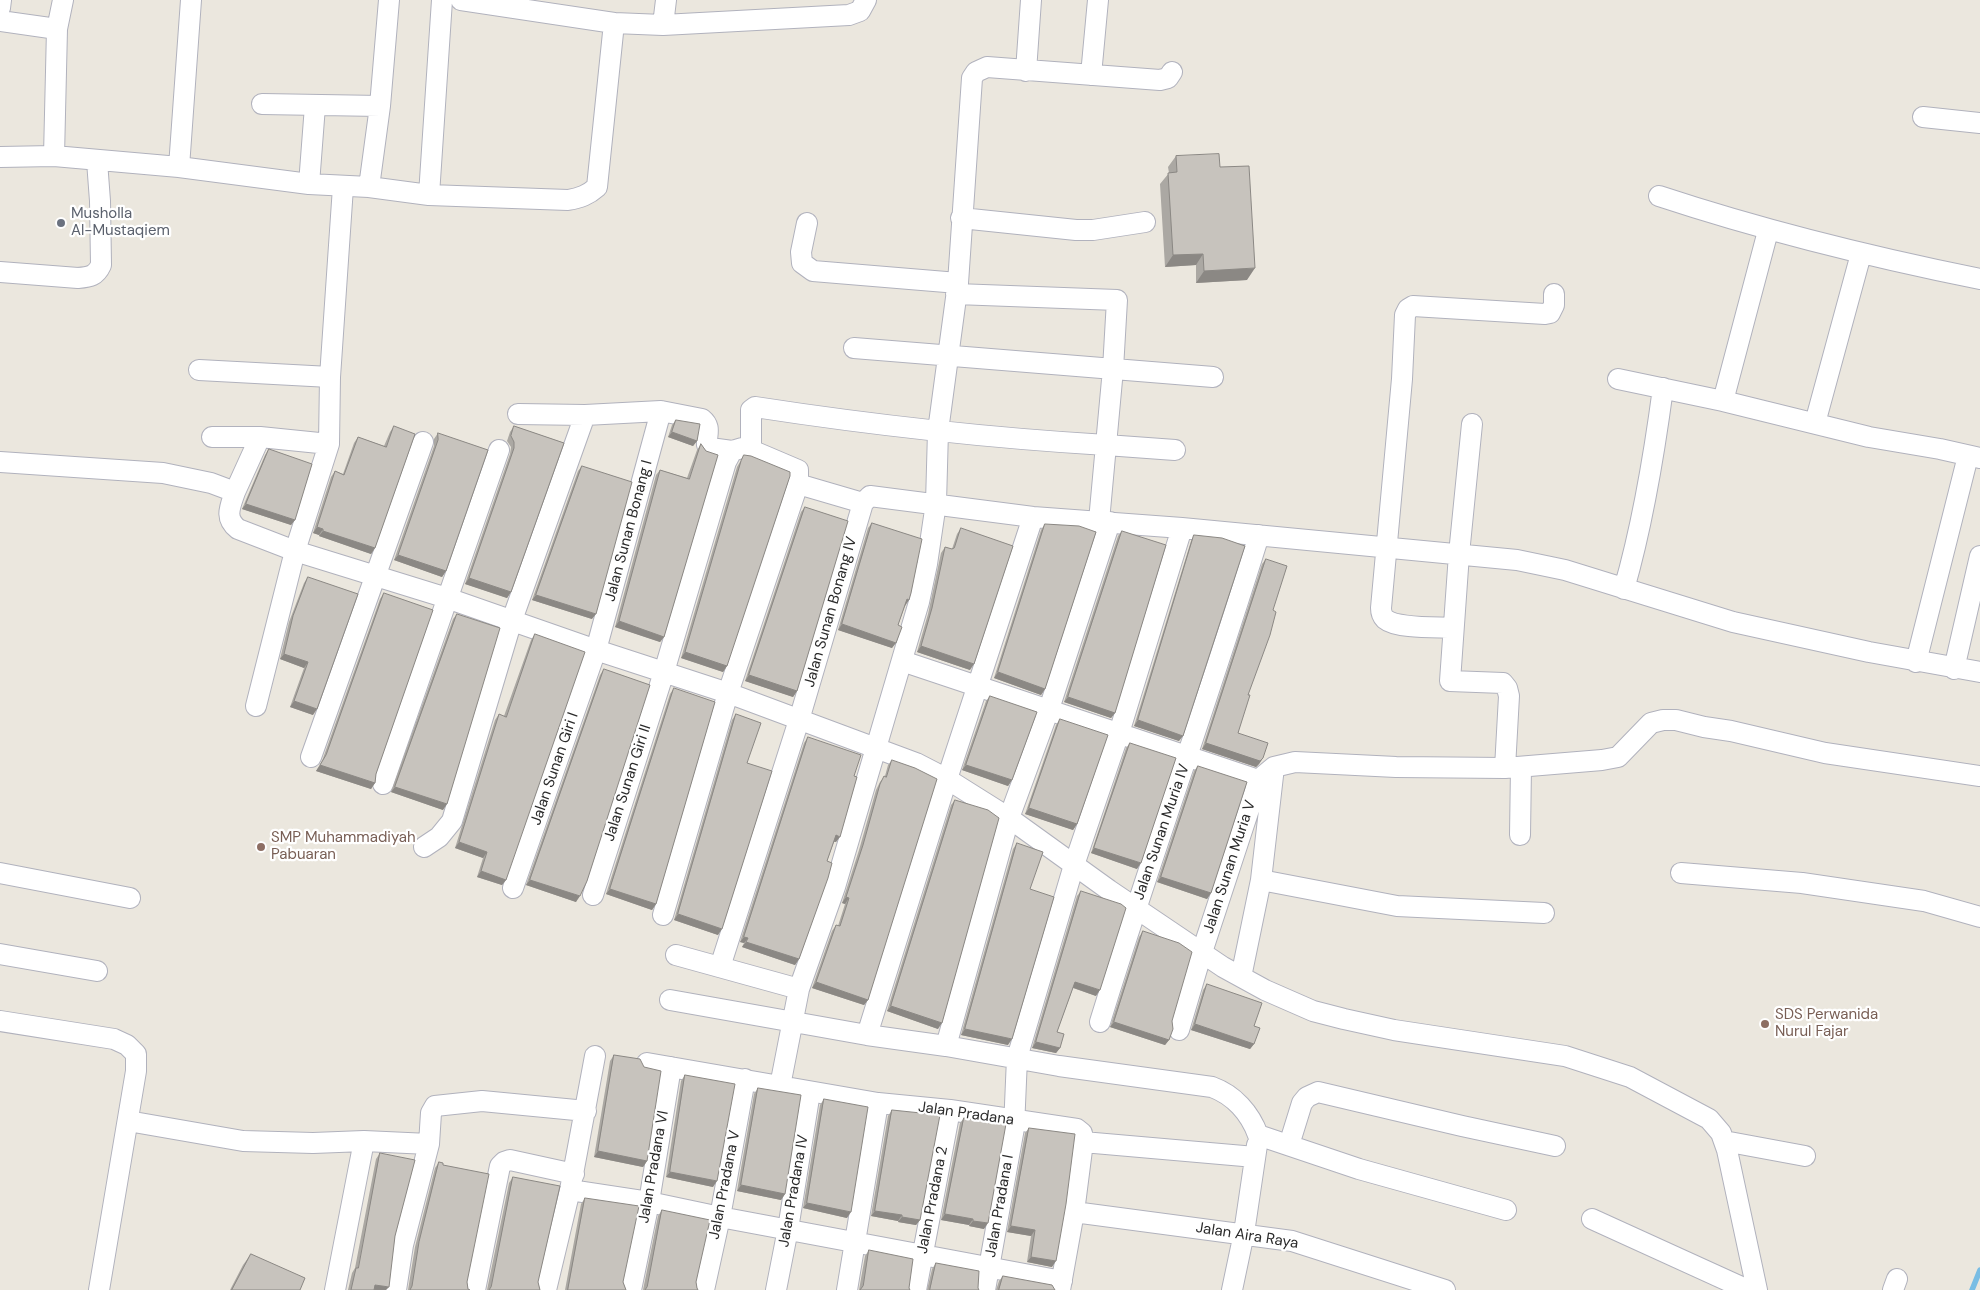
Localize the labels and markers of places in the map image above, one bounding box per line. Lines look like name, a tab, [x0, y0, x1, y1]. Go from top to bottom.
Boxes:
place label: Musholla Al-Mustaqiem	[71, 205, 170, 240]
marker: Musholla Al-Mustaqiem	[55, 217, 67, 229]
place label: SMP Muhammadiyah Pabuaran	[271, 829, 416, 864]
marker: SMP Muhammadiyah Pabuaran	[255, 841, 267, 853]
place label: SDS Perwanida Nurul Fajar	[1775, 1006, 1878, 1041]
marker: SDS Perwanida Nurul Fajar	[1759, 1018, 1771, 1030]

